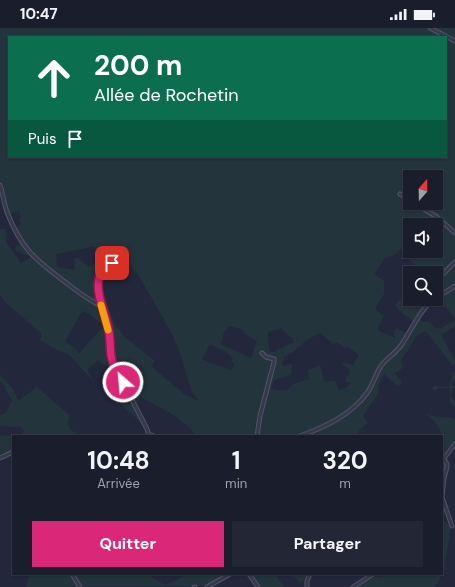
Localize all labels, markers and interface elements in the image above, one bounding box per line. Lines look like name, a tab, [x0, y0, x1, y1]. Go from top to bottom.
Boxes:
text: 10:47	[20, 4, 58, 24]
text: 200 m	[94, 47, 182, 84]
icon: ahead	[28, 52, 80, 104]
text: Allée de Rochetin	[94, 83, 239, 107]
icon: arrive	[64, 128, 86, 150]
text: Puis	[28, 129, 56, 149]
north arrow	[403, 170, 443, 210]
map controls	[403, 170, 443, 306]
button: sound	[403, 218, 443, 258]
pin	[95, 246, 129, 280]
icon: arrive	[101, 252, 123, 274]
button: search	[403, 266, 443, 306]
position arrow	[102, 361, 144, 403]
text: 10:48	[87, 445, 150, 476]
text: 1	[232, 445, 241, 476]
text: 320	[323, 445, 368, 476]
text: Arrivée	[97, 475, 140, 492]
text: min	[225, 475, 247, 492]
text: m	[339, 475, 351, 492]
button: Quitter	[32, 521, 224, 567]
button: Partager	[232, 521, 423, 567]

